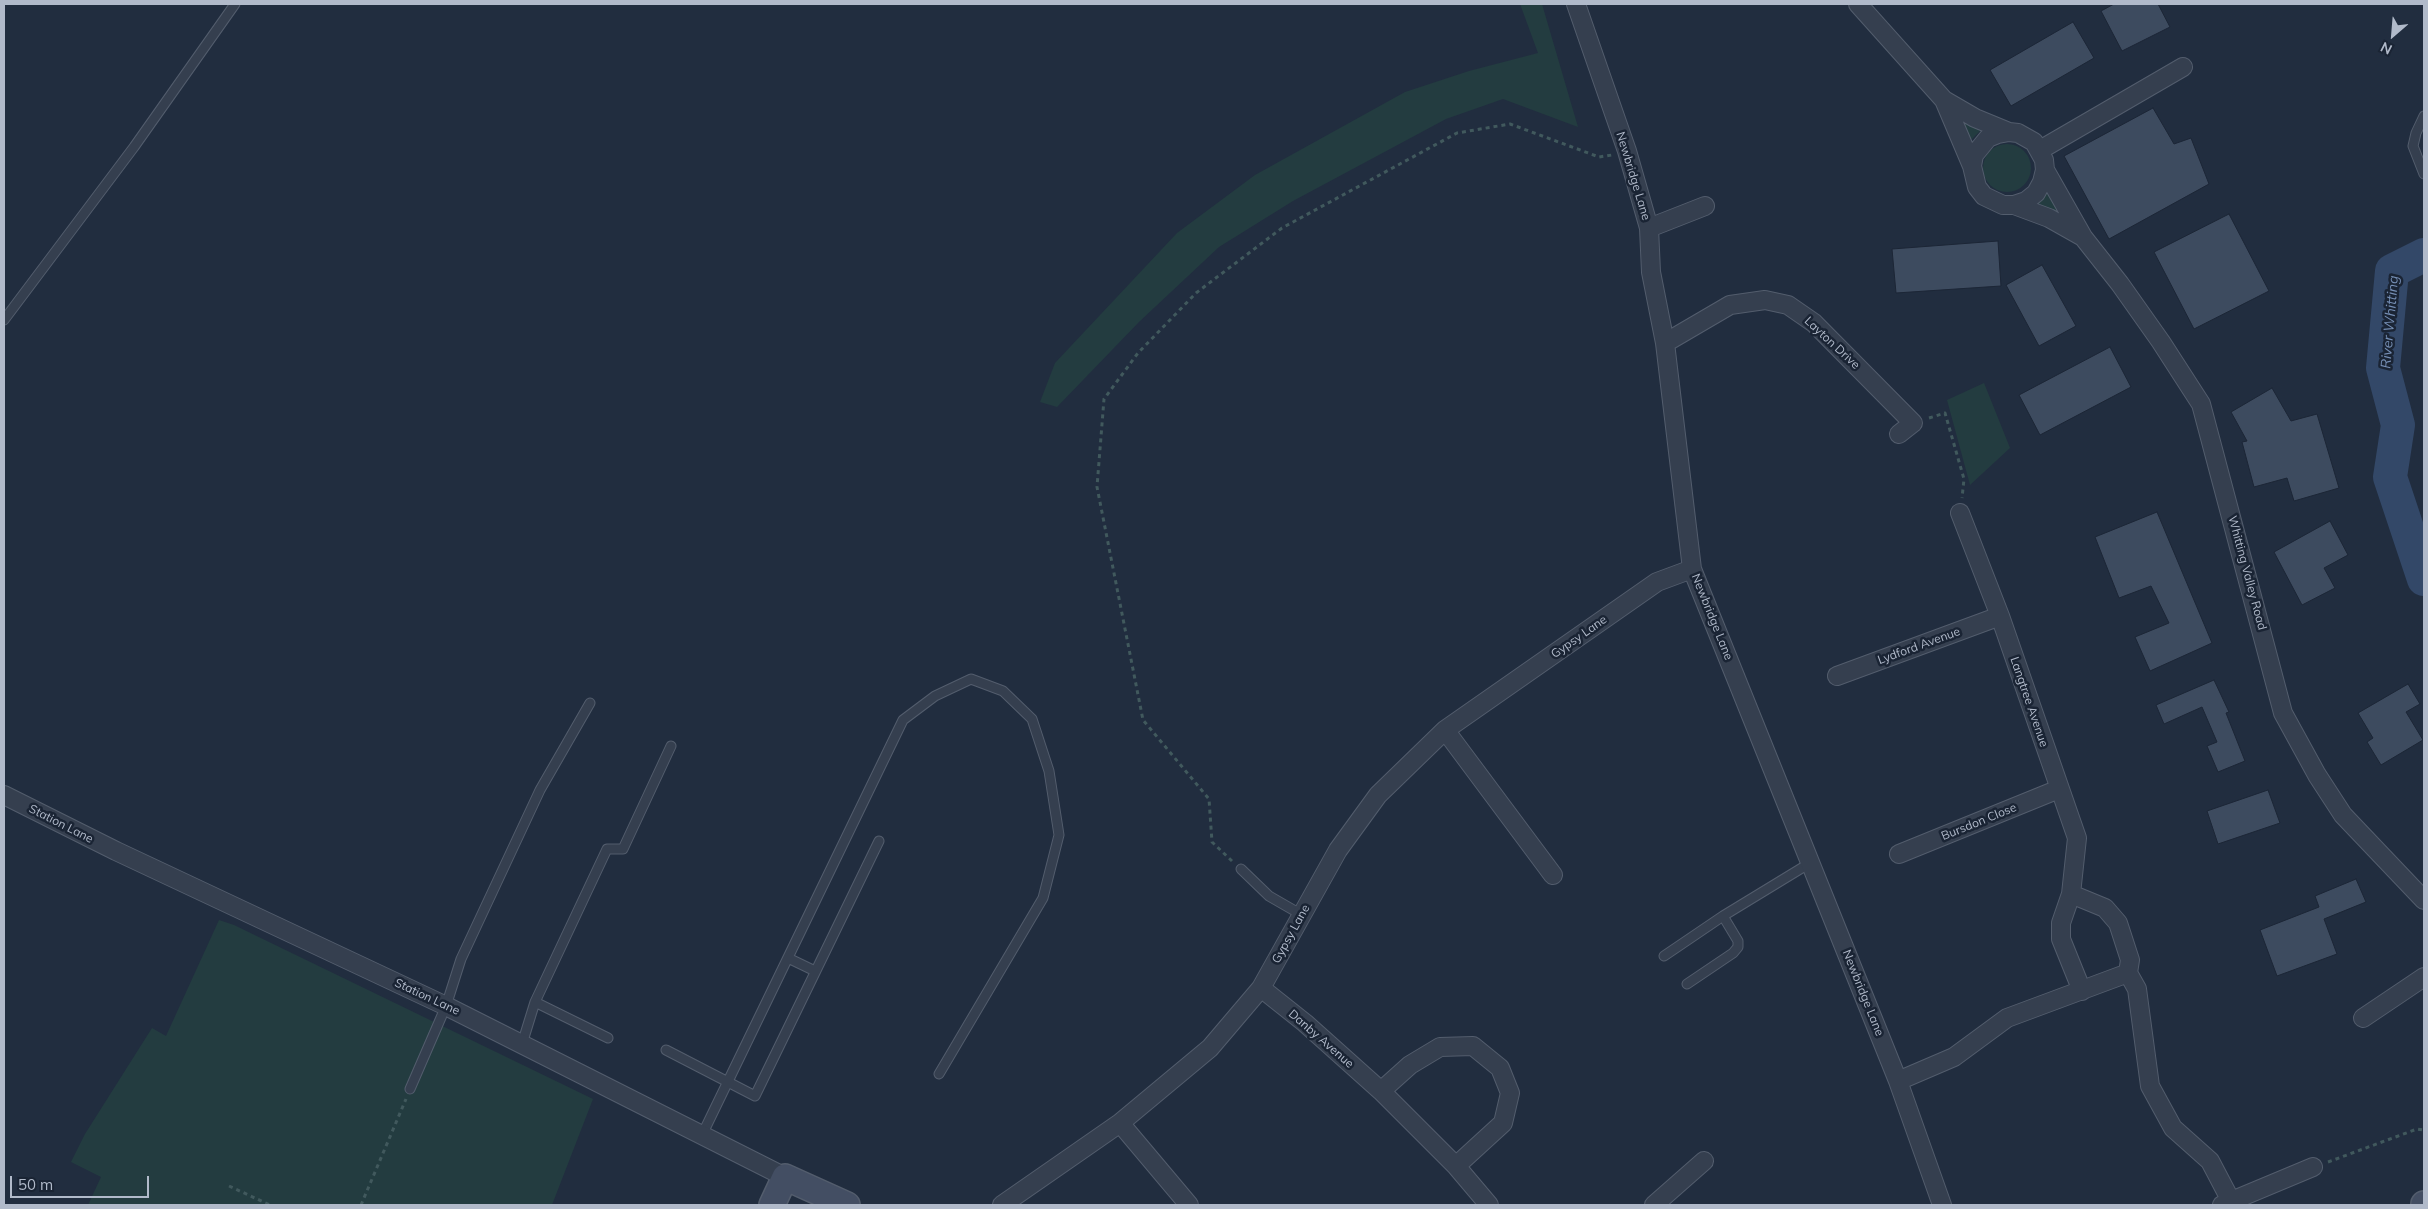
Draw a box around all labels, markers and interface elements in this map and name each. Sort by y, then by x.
north arrow [2368,10,2418,60]
text: N [2377,38,2395,59]
street label: Newbridge Lane [1613,130,1653,222]
water label: River Whitting [2378,275,2402,369]
street label: Layton Drive [1801,314,1863,372]
street label: Whitting Valley Road [2225,514,2269,632]
street label: Newbridge Lane [1688,572,1736,662]
street label: Gypsy Lane [1548,612,1610,662]
street label: Lydford Avenue [1876,624,1962,668]
street label: Langtree Avenue [2007,655,2051,749]
street label: Bursdon Close [1939,800,2019,844]
street label: Station Lane [26,802,96,846]
street label: Gypsy Lane [1269,902,1313,966]
street label: Newbridge Lane [1839,948,1887,1038]
street label: Station Lane [392,976,462,1018]
street label: Danby Avenue [1285,1007,1357,1071]
scale bar [12,1166,151,1198]
text: 50 m [18,1175,53,1194]

